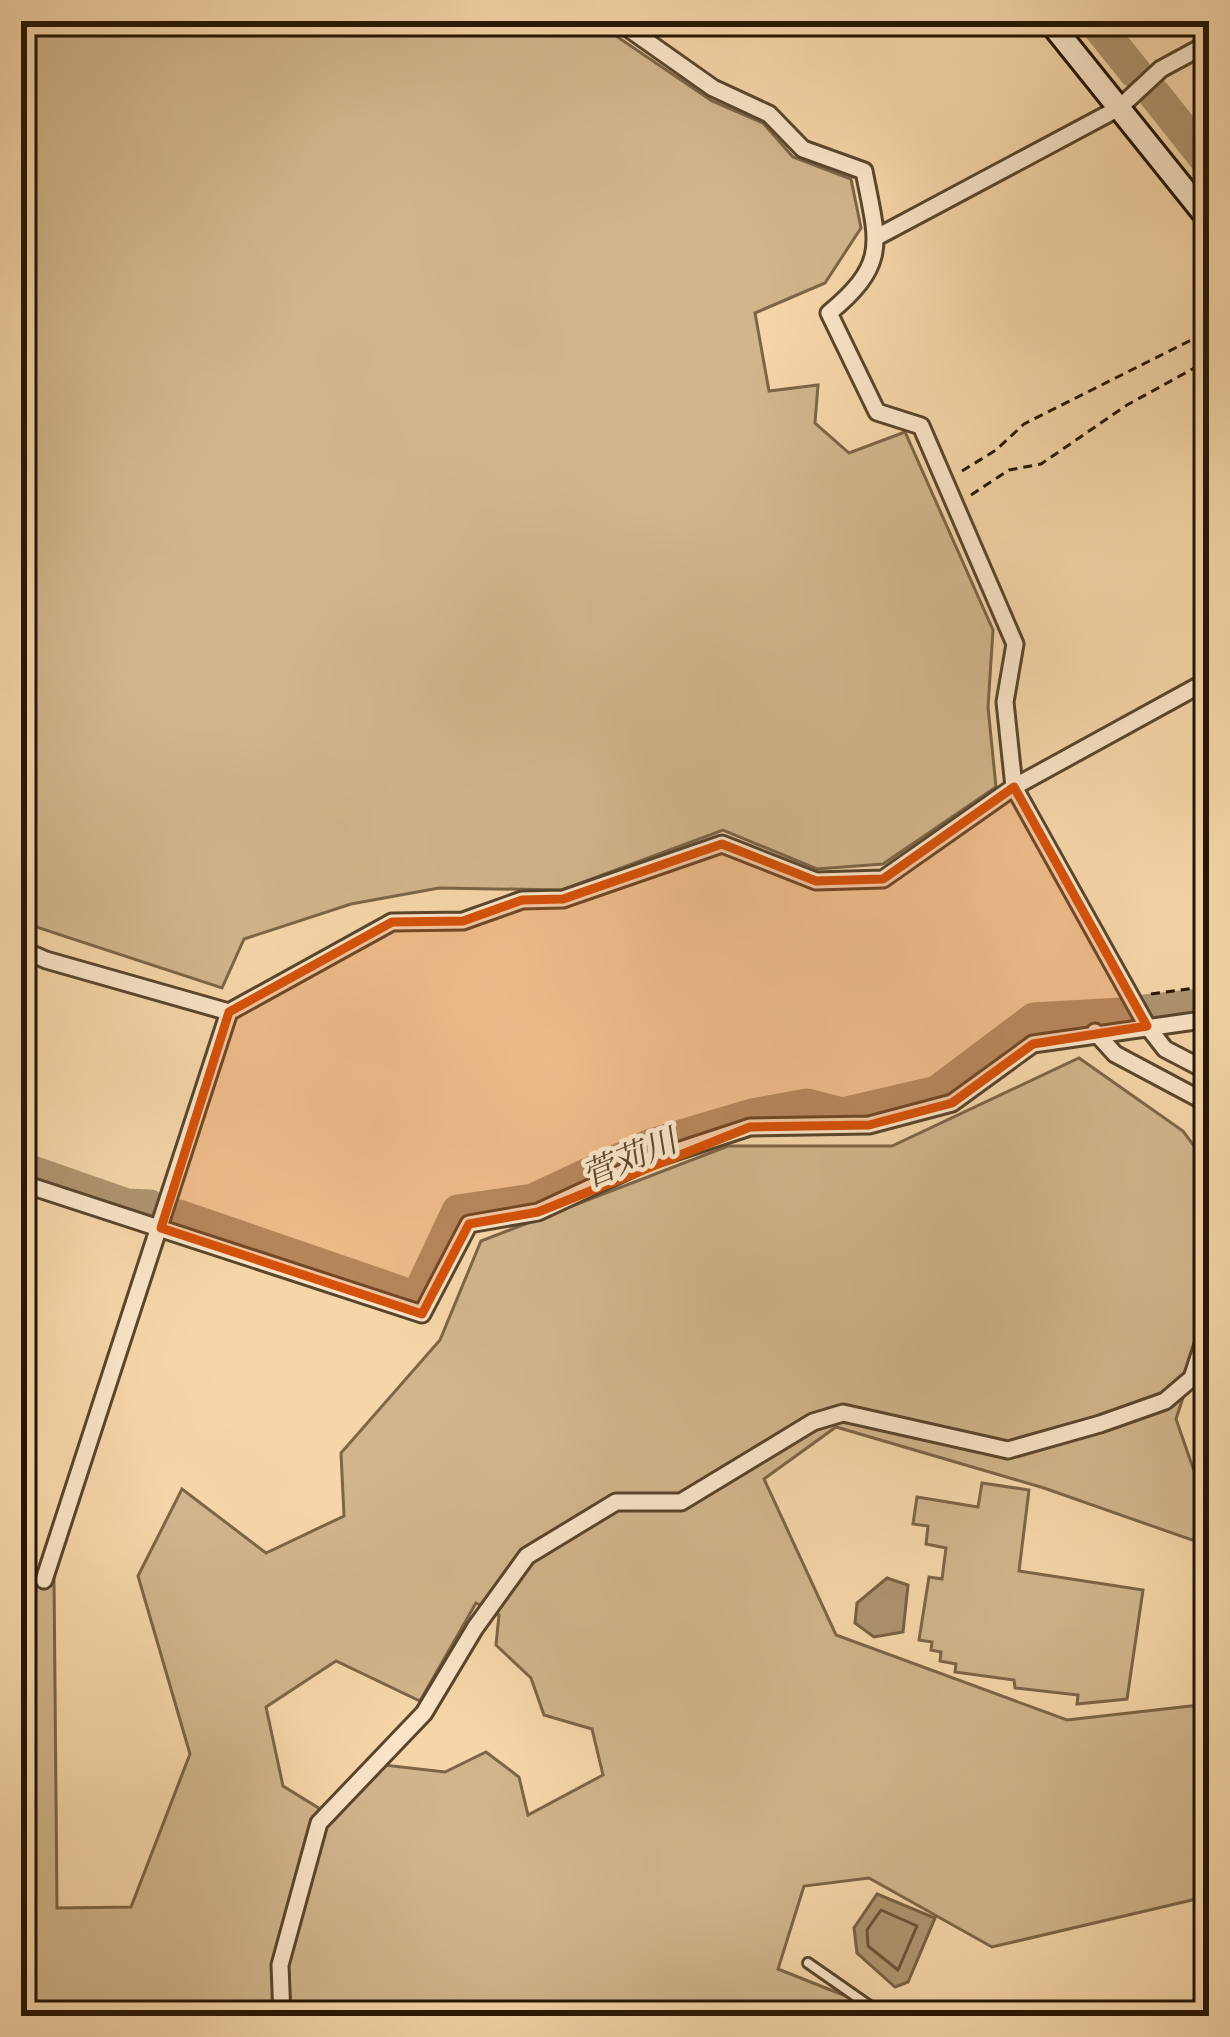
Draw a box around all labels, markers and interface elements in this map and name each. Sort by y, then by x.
water label: 菅苅川 [575,1119,685,1196]

